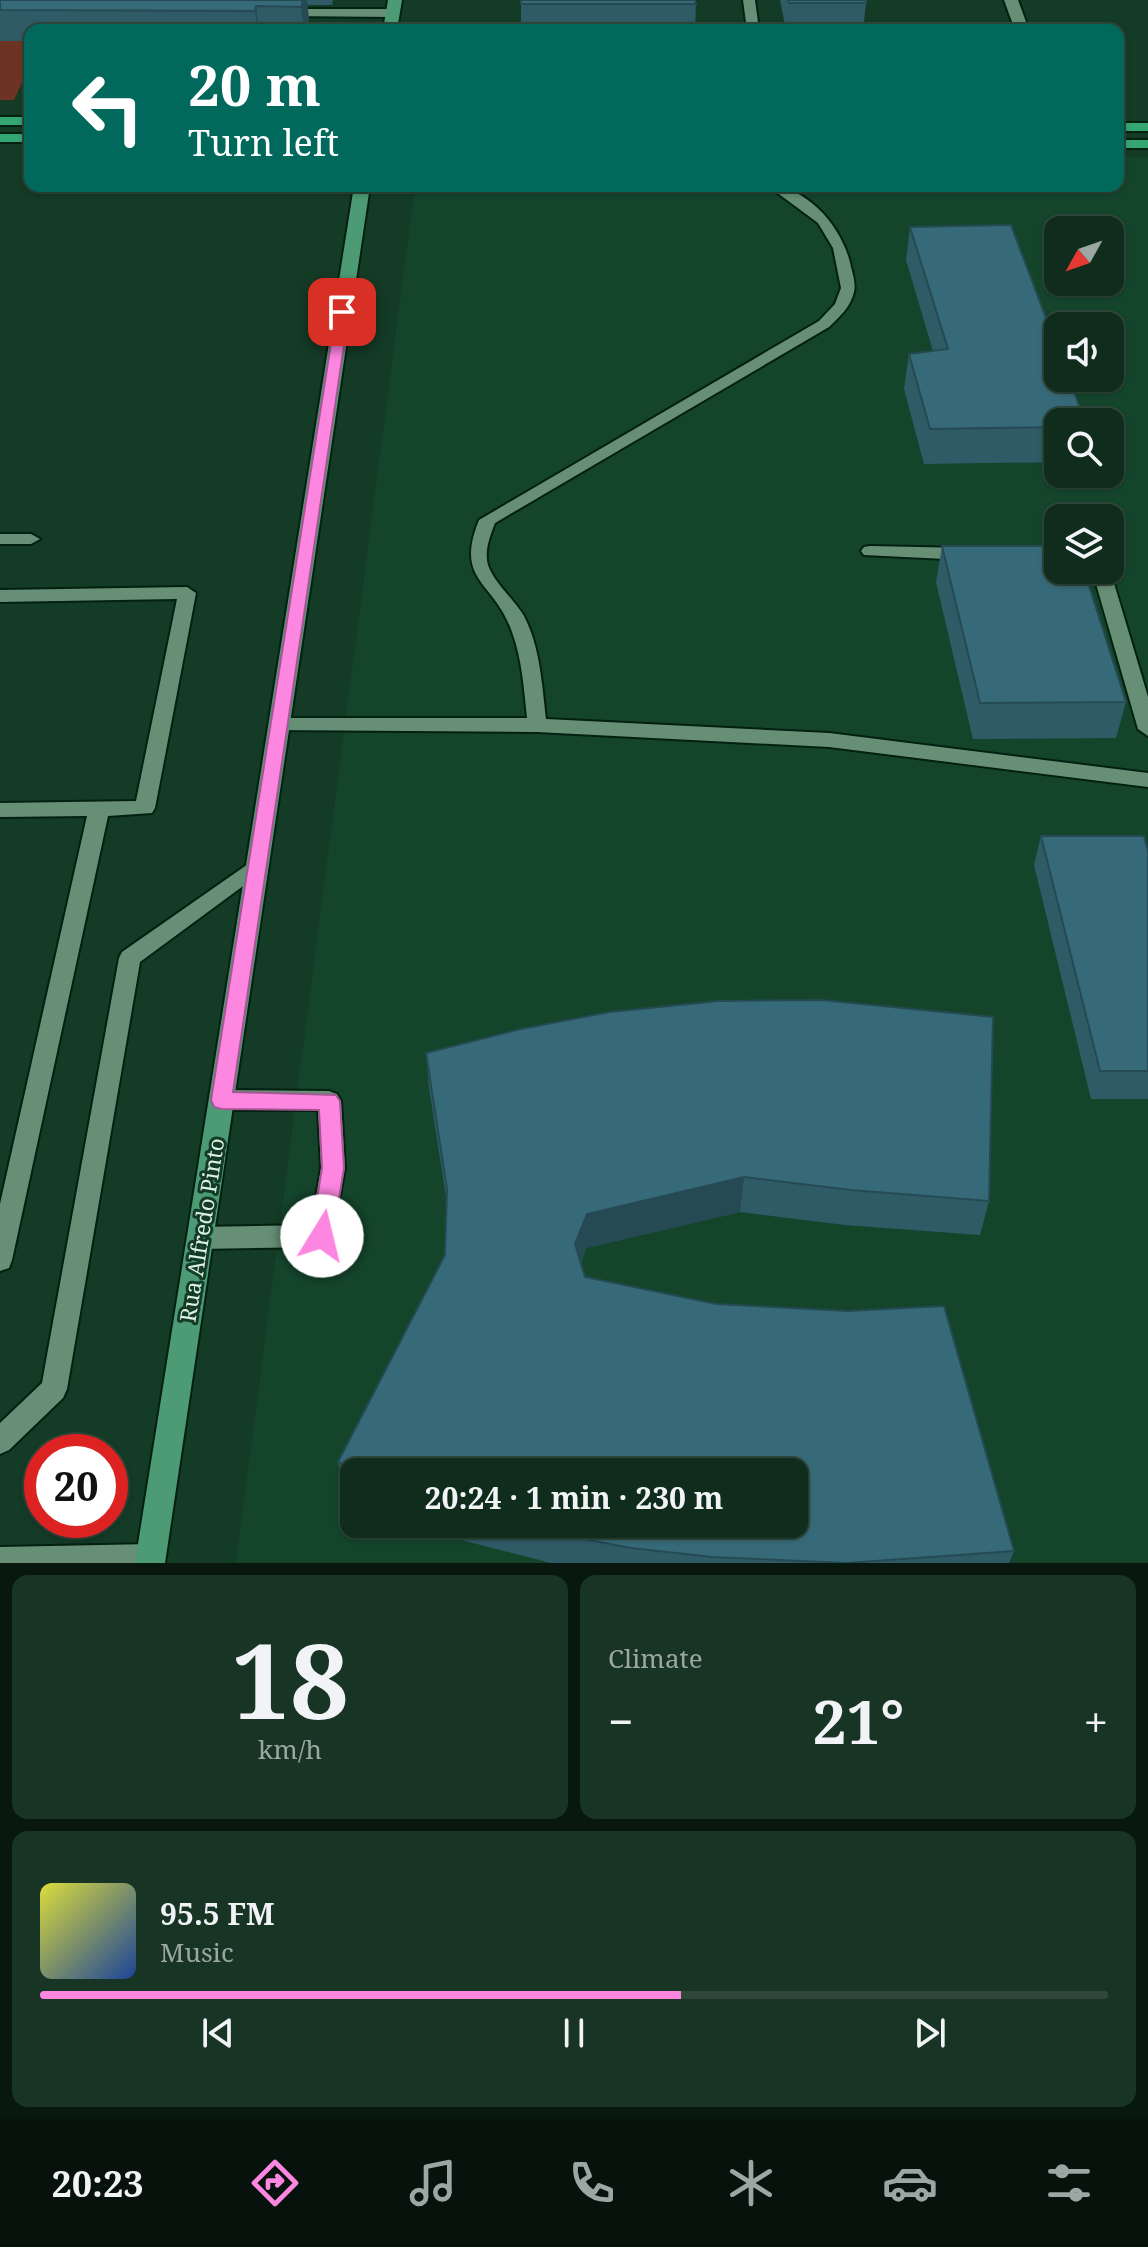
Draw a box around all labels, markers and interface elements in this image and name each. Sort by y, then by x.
text: 20 m [188,46,321,122]
icon: left [56,56,160,160]
text: Turn left [188,118,339,167]
north arrow [1044,216,1124,296]
map controls [1044,216,1124,584]
pin [308,278,376,346]
icon: arrive [320,290,364,334]
button: sound [1044,312,1124,392]
button: search [1044,408,1124,488]
button: layers [1044,504,1124,584]
street label: Rua Alfredo Pinto [172,1136,230,1324]
position arrow [280,1194,364,1278]
speed limit sign: 20 [24,1434,128,1538]
text: 20:24 · 1 min · 230 m [425,1477,723,1518]
text: 18 [231,1608,349,1749]
text: Climate [608,1640,703,1676]
text: 21° [813,1680,904,1762]
text: − [608,1691,633,1751]
text: + [1083,1691,1108,1751]
text: km/h [258,1731,322,1767]
text: 95.5 FM [160,1893,275,1934]
text: Music [160,1934,234,1970]
icon: previous [196,2011,240,2055]
icon: pause [552,2011,596,2055]
icon: next [908,2011,952,2055]
icon: directions [247,2155,303,2211]
icon: music [405,2155,461,2211]
icon: phone [564,2155,620,2211]
icon: climate [723,2155,779,2211]
icon: car [882,2155,938,2211]
icon: filters [1041,2155,1097,2211]
text: 20:23 [51,2159,144,2208]

